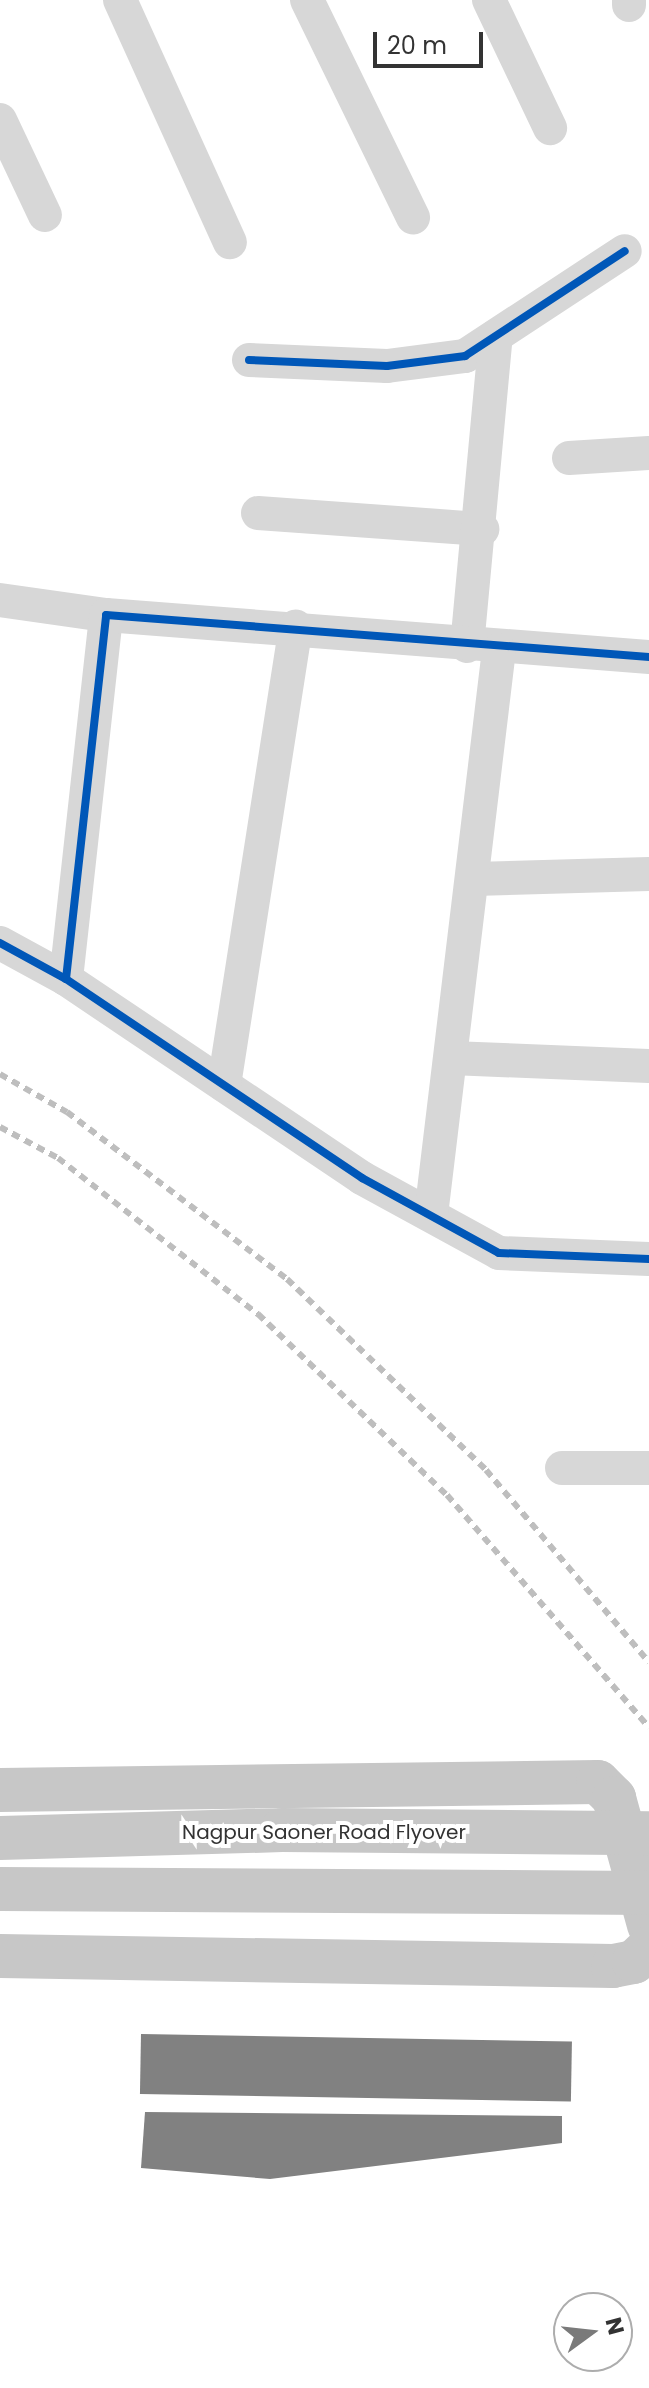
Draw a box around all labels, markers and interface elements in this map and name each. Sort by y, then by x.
scale bar [377,16,487,66]
text: 20 m [387,29,447,62]
street label: Nagpur Saoner Road Flyover [182,1820,466,1844]
north arrow [553,2292,633,2372]
text: N [598,2314,632,2338]

